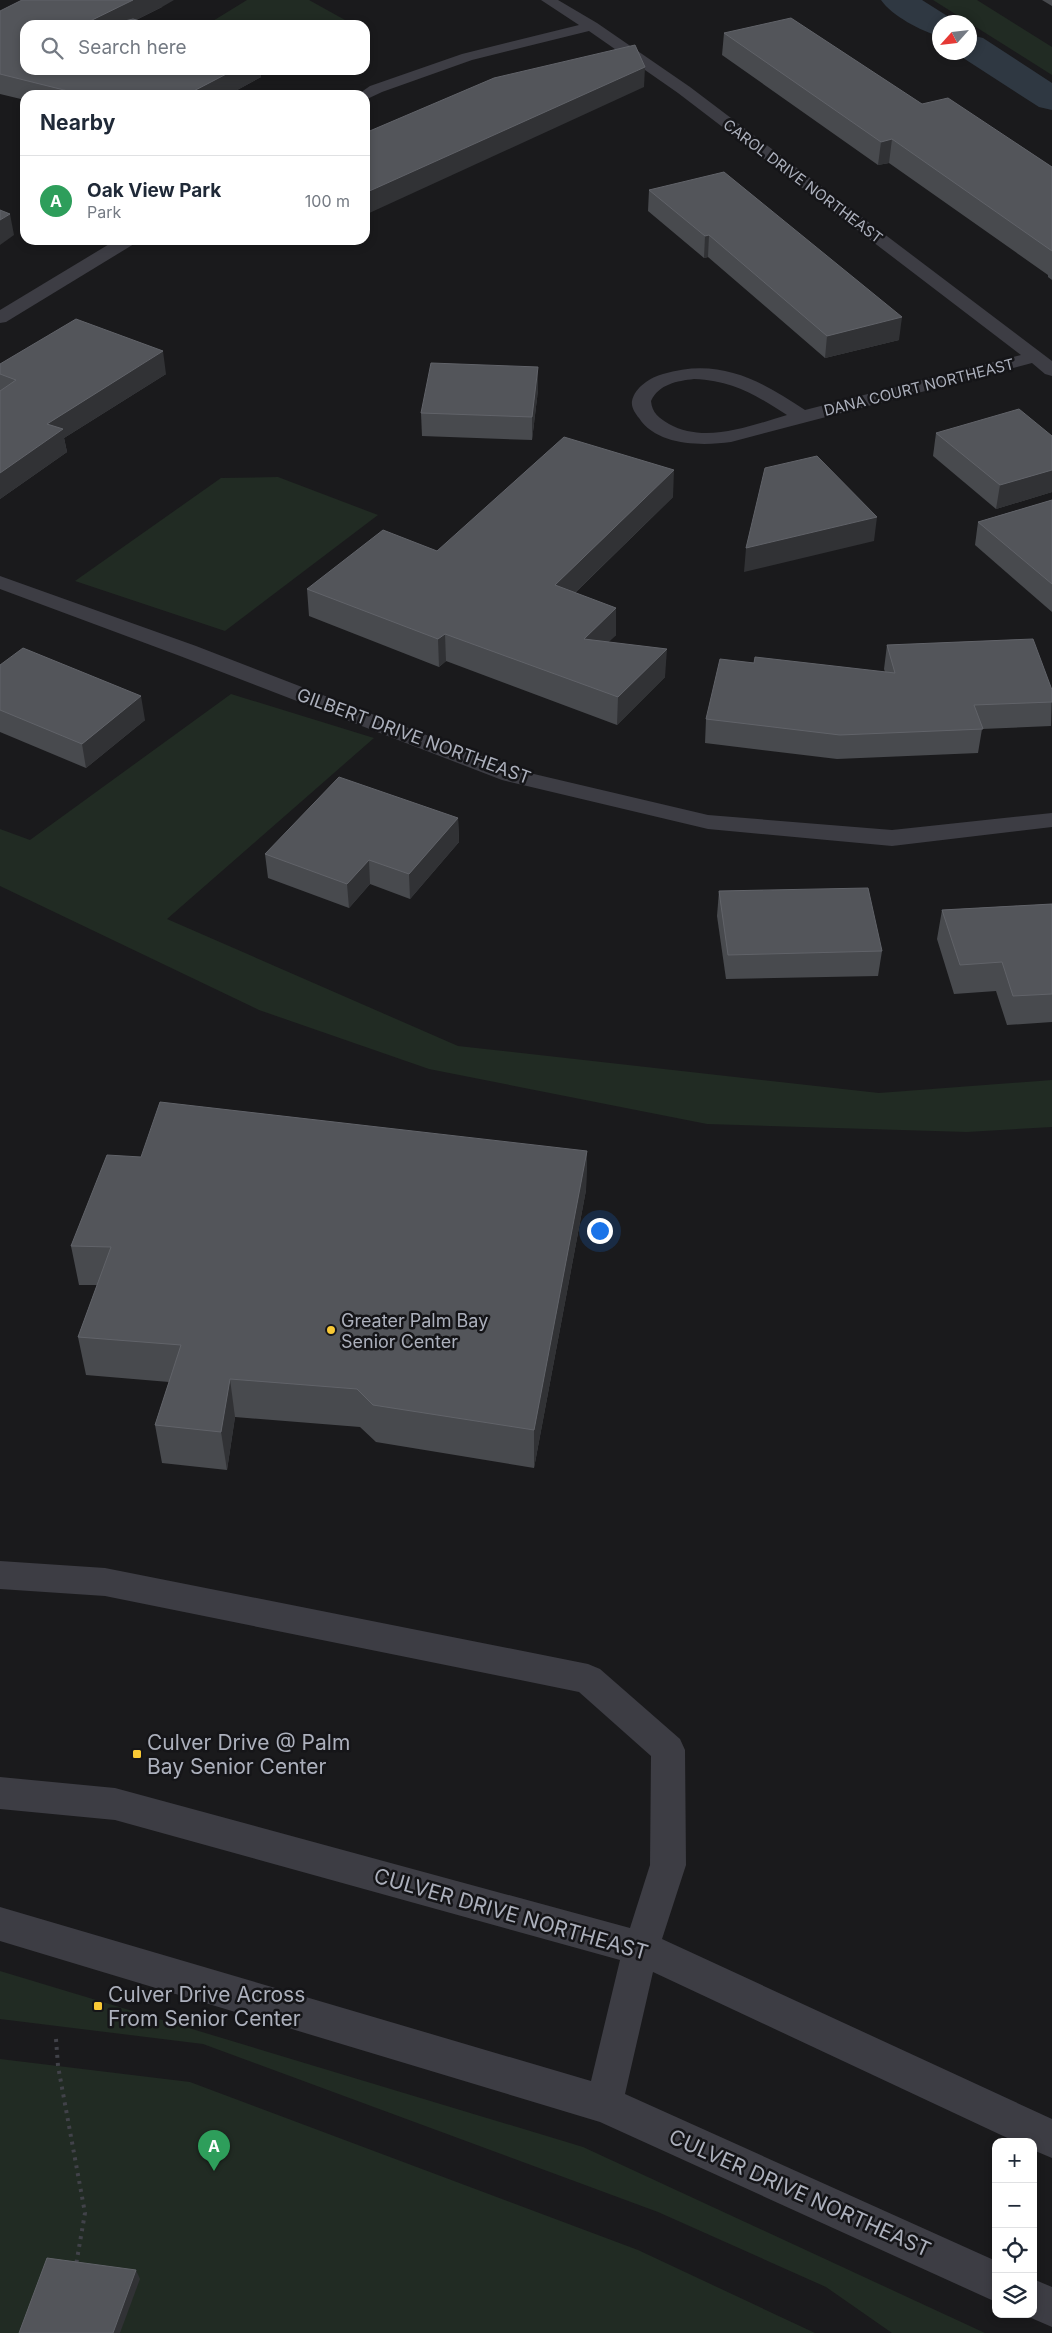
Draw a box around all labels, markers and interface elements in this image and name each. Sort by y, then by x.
north arrow [932,15,977,60]
search box [20,20,370,75]
icon: search [38,34,66,62]
text: Search here [78,36,187,59]
text: Nearby [40,110,115,135]
street label: CAROL DRIVE NORTHEAST [719,115,887,247]
text: Oak View Park [87,179,221,202]
text: A [50,191,62,211]
text: 100 m [305,191,350,211]
text: Park [87,202,121,222]
street label: DANA COURT NORTHEAST [822,354,1016,420]
street label: GILBERT DRIVE NORTHEAST [294,684,534,788]
your location [587,1218,613,1244]
place label: Greater Palm Bay Senior Center [341,1310,488,1352]
marker: Greater Palm Bay Senior Center [325,1324,337,1336]
place label: Culver Drive @ Palm Bay Senior Center [147,1730,350,1779]
marker: Culver Drive @ Palm Bay Senior Center [131,1748,143,1760]
street label: CULVER DRIVE NORTHEAST [371,1863,651,1965]
place label: Culver Drive Across From Senior Center [108,1982,305,2031]
marker: Culver Drive Across From Senior Center [92,2000,104,2012]
street label: CULVER DRIVE NORTHEAST [665,2124,935,2262]
pin: A [198,2130,230,2171]
map controls [992,2138,1037,2318]
button: + [992,2138,1037,2183]
button: − [992,2183,1037,2228]
button: locate [992,2228,1037,2273]
button: layers [992,2273,1037,2318]

